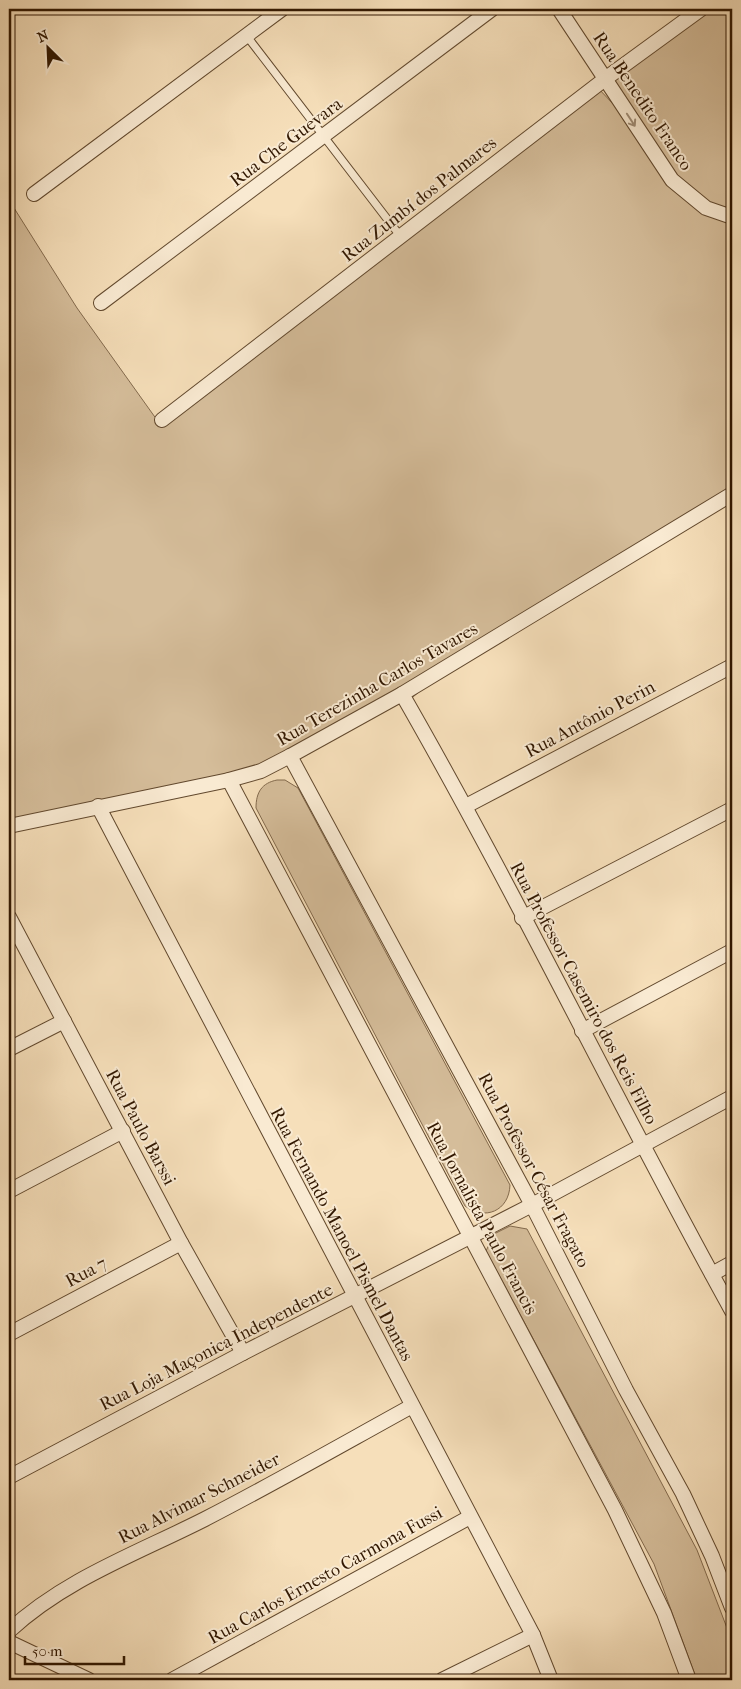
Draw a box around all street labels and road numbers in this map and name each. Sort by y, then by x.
street label: Rua Benedito Franco [588,28,697,175]
street label: Rua Che Guevara [226,93,347,191]
street label: Rua Zumbí dos Palmares [338,132,501,266]
street label: Rua Terezinha Carlos Tavares [273,618,482,751]
street label: Rua Antônio Perin [522,676,659,763]
street label: Rua Professor Casemiro dos Reis Filho [505,859,662,1128]
street label: Rua Paulo Barssi [101,1066,180,1189]
street label: Rua Professor César Fragato [473,1069,594,1271]
street label: Rua Fernando Manoel Pismel Dantas [266,1104,418,1365]
street label: Rua Jornalista Paulo Francis [422,1118,542,1319]
street label: Rua 7 [62,1253,111,1292]
street label: Rua Loja Maçonica Independente [96,1279,336,1416]
street label: Rua Alvimar Schneider [115,1448,284,1548]
street label: Rua Carlos Ernesto Carmona Fussi [204,1502,447,1649]

